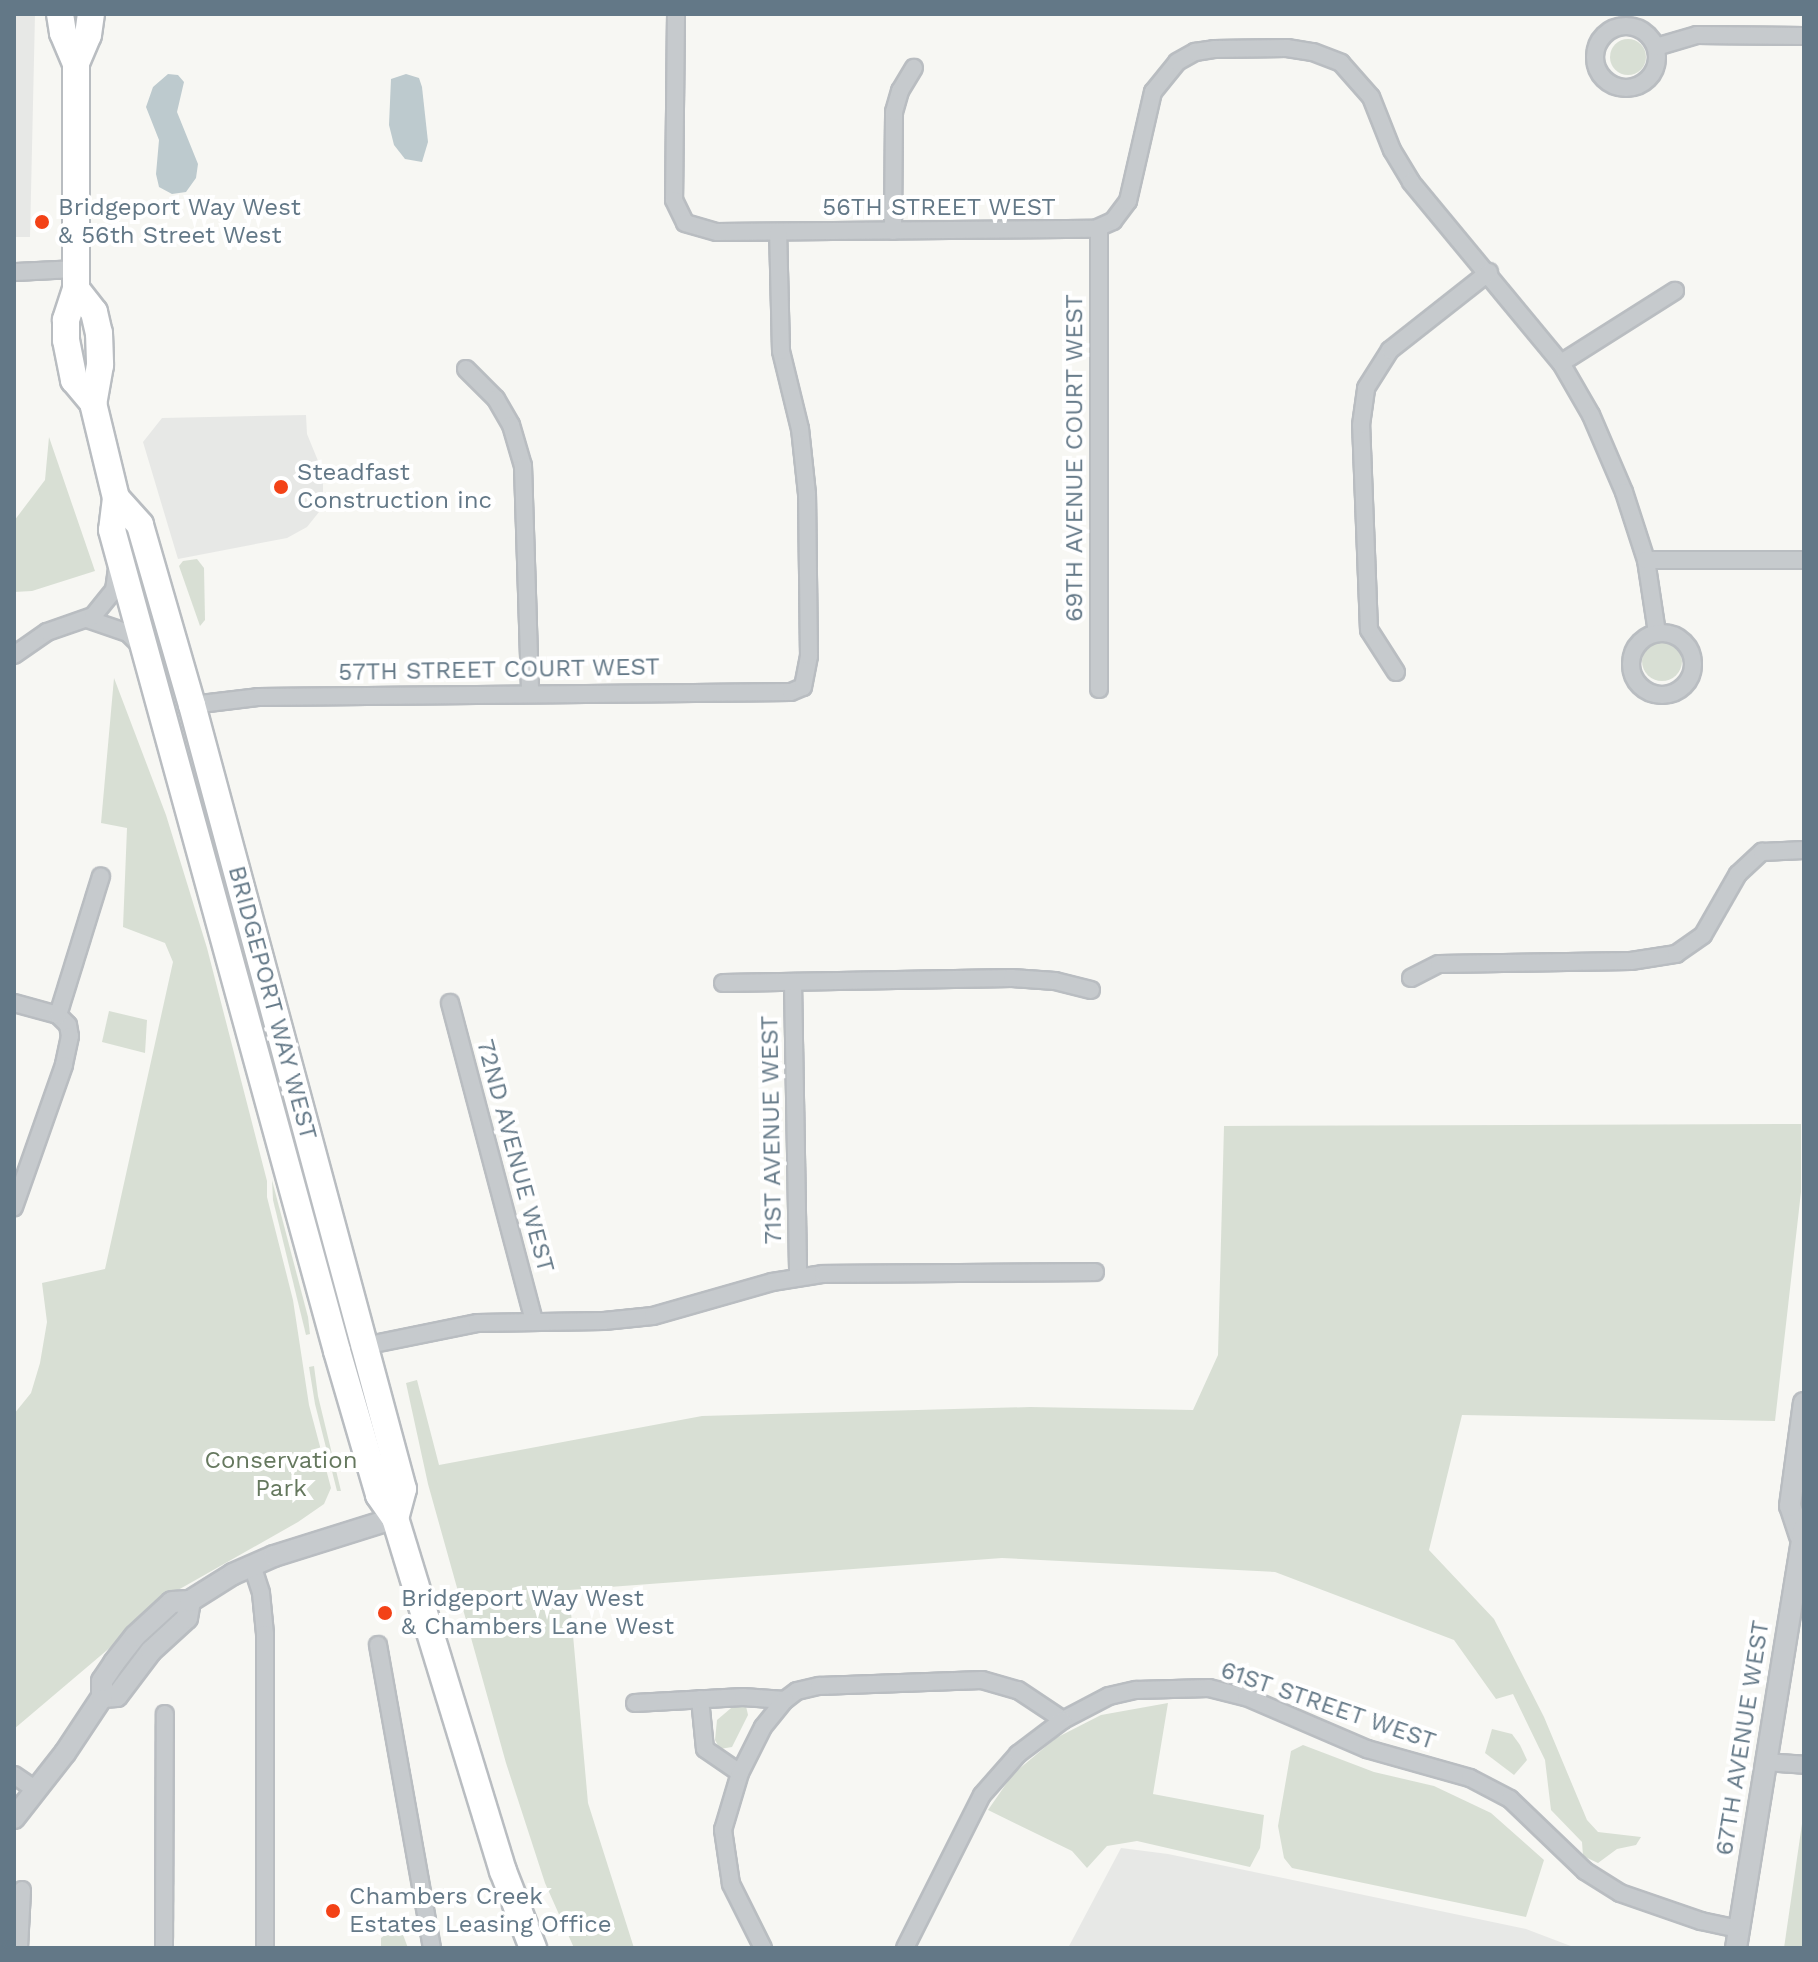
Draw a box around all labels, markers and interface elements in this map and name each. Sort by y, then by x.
place label: Bridgeport Way West & 56th Street West [58,194,303,250]
street label: 56TH STREET WEST [822,194,1056,222]
marker: Bridgeport Way West & 56th Street West [33,213,51,231]
street label: 69TH AVENUE COURT WEST [1061,293,1089,623]
place label: Steadfast Construction inc [297,459,492,515]
marker: Steadfast Construction inc [272,478,290,496]
street label: 57TH STREET COURT WEST [337,653,661,687]
street label: BRIDGEPORT WAY WEST [221,861,323,1145]
street label: 71ST AVENUE WEST [756,1014,788,1246]
street label: 72ND AVENUE WEST [470,1036,560,1276]
park label: Conservation Park [205,1447,357,1503]
place label: Bridgeport Way West & Chambers Lane West [401,1585,675,1641]
marker: Bridgeport Way West & Chambers Lane West [376,1604,394,1622]
street label: 67TH AVENUE WEST [1710,1618,1776,1858]
street label: 61ST STREET WEST [1216,1655,1440,1757]
place label: Chambers Creek Estates Leasing Office [349,1883,612,1939]
marker: Chambers Creek Estates Leasing Office [324,1902,342,1920]

